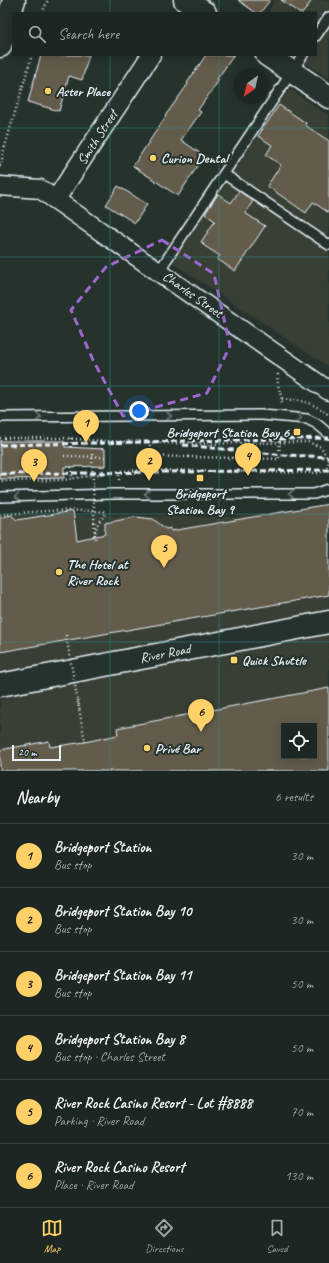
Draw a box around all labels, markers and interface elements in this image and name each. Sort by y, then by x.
search box [12,12,317,56]
icon: search [26,23,48,45]
text: Search here [58,25,119,44]
north arrow [233,68,269,104]
place label: Aster Place [56,83,112,100]
marker: Aster Place [43,86,53,96]
street label: Smith Street [73,105,123,168]
place label: Curion Dental [161,150,230,167]
marker: Curion Dental [148,153,158,163]
street label: Charles Street [159,267,227,322]
your location [129,401,149,421]
pin: 1 [73,410,99,443]
one-way arrow [166,412,172,420]
one-way arrow [36,413,42,421]
one-way arrow [296,414,302,423]
place label: Bridgeport Station Bay 6 [167,424,290,441]
marker: Bridgeport Station Bay 6 [292,427,302,437]
pin: 4 [235,443,261,476]
pin: 2 [136,448,162,481]
pin: 3 [21,449,47,482]
marker: Bridgeport Station Bay 9 [195,473,205,483]
place label: Bridgeport Station Bay 9 [166,485,236,518]
one-way arrow [144,490,150,498]
one-way arrow [288,490,294,498]
one-way arrow [14,493,20,501]
pin: 5 [151,535,177,568]
place label: The Hotel at River Rock [67,556,129,589]
marker: The Hotel at River Rock [54,567,64,577]
street label: River Road [138,640,194,667]
place label: Quick Shuttle [242,652,307,669]
marker: Quick Shuttle [229,655,239,665]
pin: 6 [188,699,214,732]
map controls [281,723,317,759]
button: locate [281,723,317,759]
place label: Privé Bar [155,740,203,757]
scale bar [12,743,61,762]
marker: Privé Bar [142,743,152,753]
text: 20 m [18,745,37,759]
text: Nearby [16,787,59,808]
text: 6 results [275,789,313,805]
text: Bridgeport Station [54,838,151,857]
text: 1 [26,848,32,864]
text: 30 m [291,848,313,864]
text: Bus stop [54,857,91,873]
text: Bridgeport Station Bay 10 [54,902,192,921]
text: 2 [26,912,32,928]
text: 30 m [291,912,313,928]
text: Bus stop [54,921,91,937]
text: Bridgeport Station Bay 11 [54,966,192,985]
text: 3 [26,976,32,992]
text: 50 m [291,976,313,992]
text: Bus stop [54,985,91,1001]
text: Bridgeport Station Bay 8 [54,1030,185,1049]
text: 4 [26,1040,32,1056]
text: 50 m [291,1040,313,1056]
text: Bus stop · Charles Street [54,1049,165,1065]
text: River Rock Casino Resort - Lot #8888 [54,1094,252,1113]
text: 5 [26,1104,32,1120]
text: 70 m [291,1104,313,1120]
text: Parking · River Road [54,1113,144,1129]
text: River Rock Casino Resort [54,1158,184,1177]
text: 6 [26,1168,32,1184]
text: 130 m [285,1168,313,1184]
text: Place · River Road [54,1177,133,1193]
tab: Map [41,1217,63,1255]
tab: Directions [145,1217,184,1255]
tab: Saved [266,1217,288,1255]

